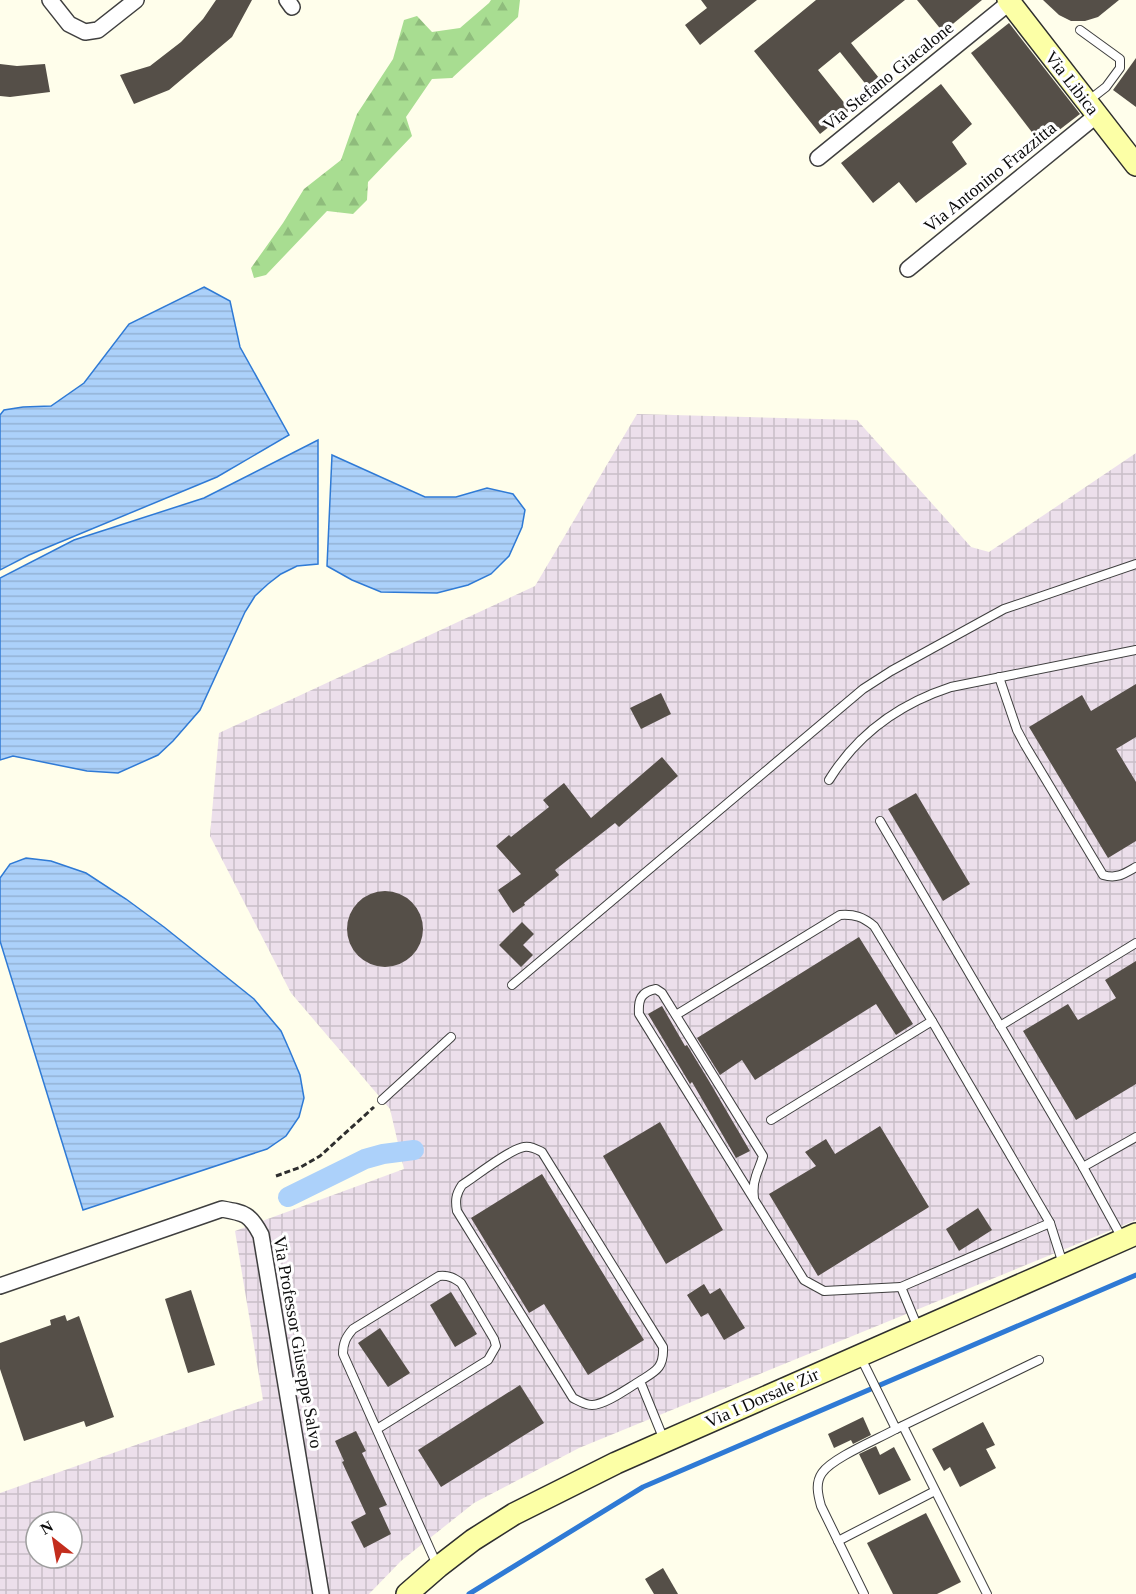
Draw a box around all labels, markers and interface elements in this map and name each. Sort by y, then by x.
street label: Via Stefano Giacalone [819,17,957,135]
street label: Via Libica [1041,47,1103,119]
street label: Via Antonino Frazzitta [920,118,1060,236]
street label: Via Professor Giuseppe Salvo [269,1234,327,1450]
street label: Via I Dorsale Zir [702,1364,822,1432]
north arrow [24,1510,84,1570]
text: N [37,1517,56,1538]

